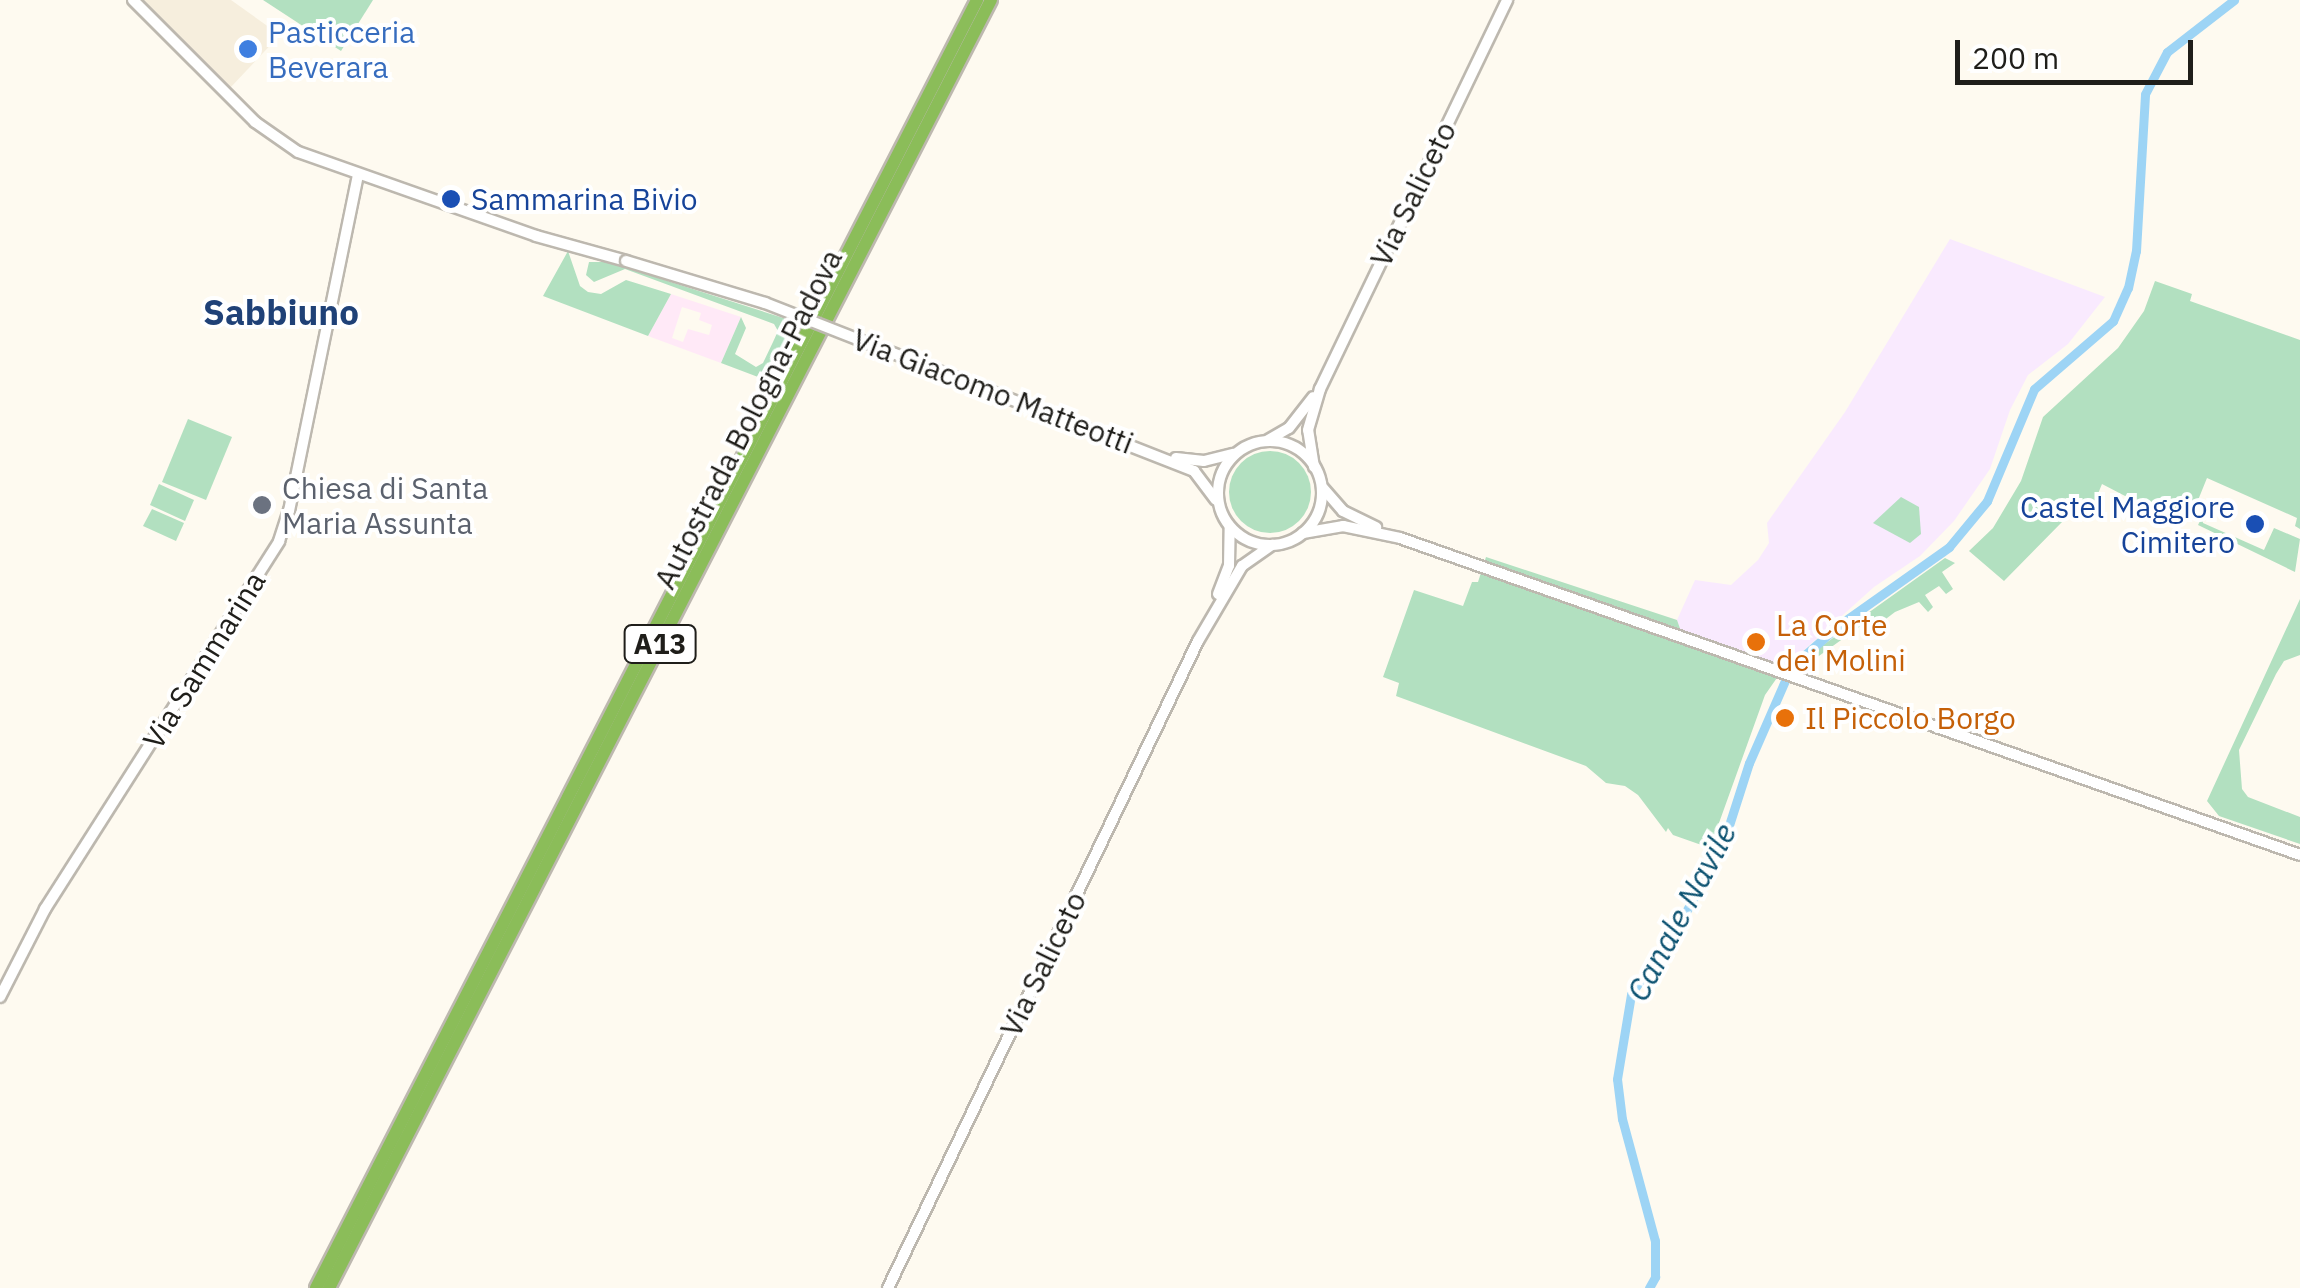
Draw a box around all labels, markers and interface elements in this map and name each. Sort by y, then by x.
place label: Pasticceria Beverara [268,14,415,84]
scale bar [1960,20,2198,82]
marker: Pasticceria Beverara [237,38,259,60]
text: 200 m [1972,38,2059,77]
street label: Via Saliceto [1363,116,1463,272]
place label: Sammarina Bivio [471,181,698,217]
marker: Sammarina Bivio [440,188,462,210]
street label: Autostrada Bologna-Padova [647,243,849,595]
district label: Sabbiuno [203,291,359,333]
street label: Via Giacomo Matteotti [848,321,1138,461]
place label: Chiesa di Santa Maria Assunta [282,470,488,540]
place label: Castel Maggiore Cimitero [2020,489,2235,560]
marker: Chiesa di Santa Maria Assunta [251,494,273,516]
marker: Castel Maggiore Cimitero [2244,513,2266,535]
street label: Via Sammarina [135,565,273,755]
place label: La Corte dei Molini [1776,607,1906,678]
road number: A13 [622,621,698,667]
marker: La Corte dei Molini [1745,631,1767,653]
place label: Il Piccolo Borgo [1805,700,2016,736]
marker: Il Piccolo Borgo [1774,707,1796,729]
water label: Canale Navile [1618,817,1744,1007]
street label: Via Saliceto [993,886,1093,1042]

